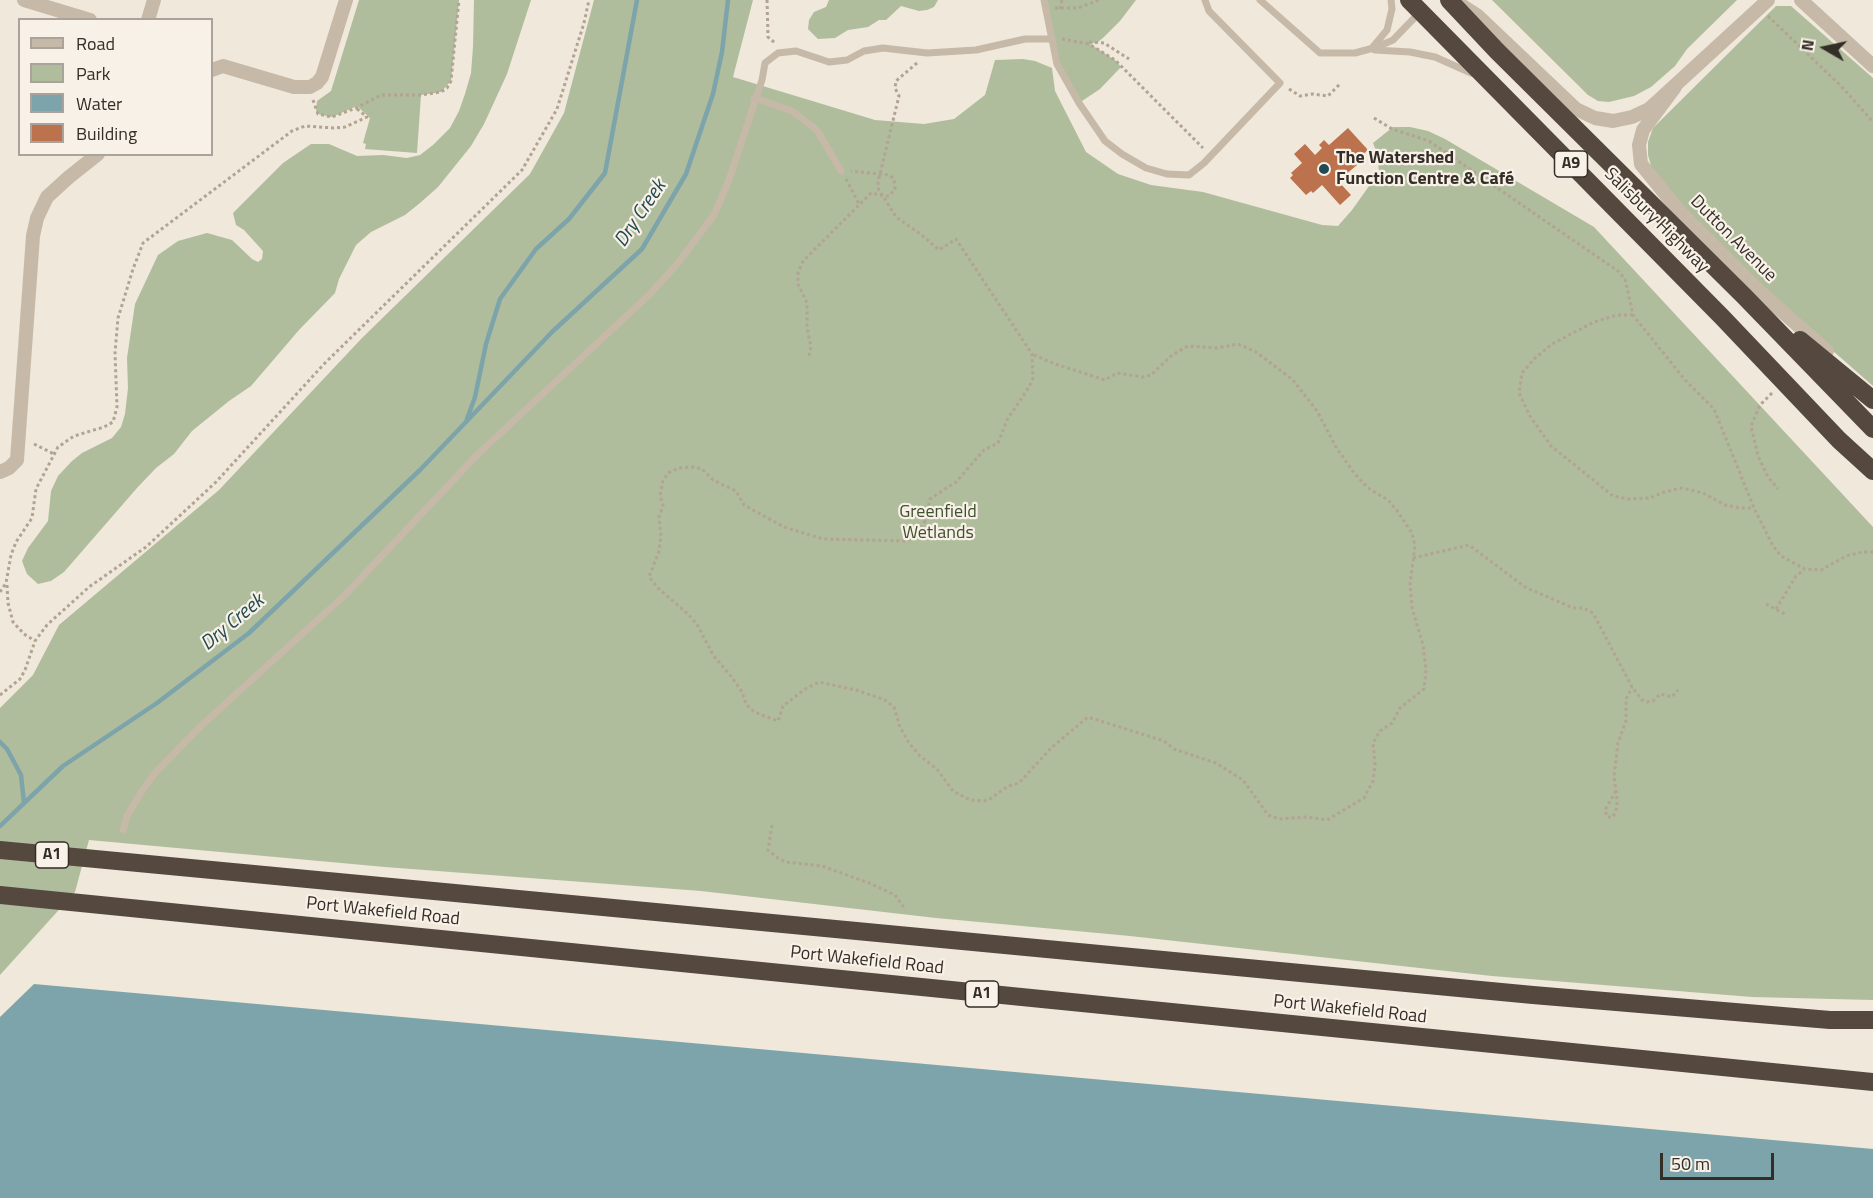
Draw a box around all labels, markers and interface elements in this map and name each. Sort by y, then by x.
legend [18,18,213,156]
north arrow [1795,18,1855,78]
text: Road [76,30,115,57]
text: N [1795,38,1820,53]
text: Park [76,60,110,87]
text: Water [76,90,122,117]
text: Building [76,120,137,147]
place label: The Watershed Function Centre & Café [1336,148,1514,190]
road number: A9 [1554,151,1588,177]
marker: The Watershed Function Centre & Café [1317,162,1331,176]
street label: Salisbury Highway [1599,164,1713,278]
water label: Dry Creek [610,176,672,252]
street label: Dutton Avenue [1685,191,1781,287]
park label: Greenfield Wetlands [899,502,977,544]
water label: Dry Creek [196,590,270,656]
road number: A1 [36,842,68,868]
street label: Port Wakefield Road [305,893,461,931]
street label: Port Wakefield Road [789,942,945,980]
road number: A1 [966,981,998,1007]
street label: Port Wakefield Road [1272,991,1428,1029]
scale bar [1663,1141,1777,1179]
text: 50 m [1671,1150,1710,1177]

